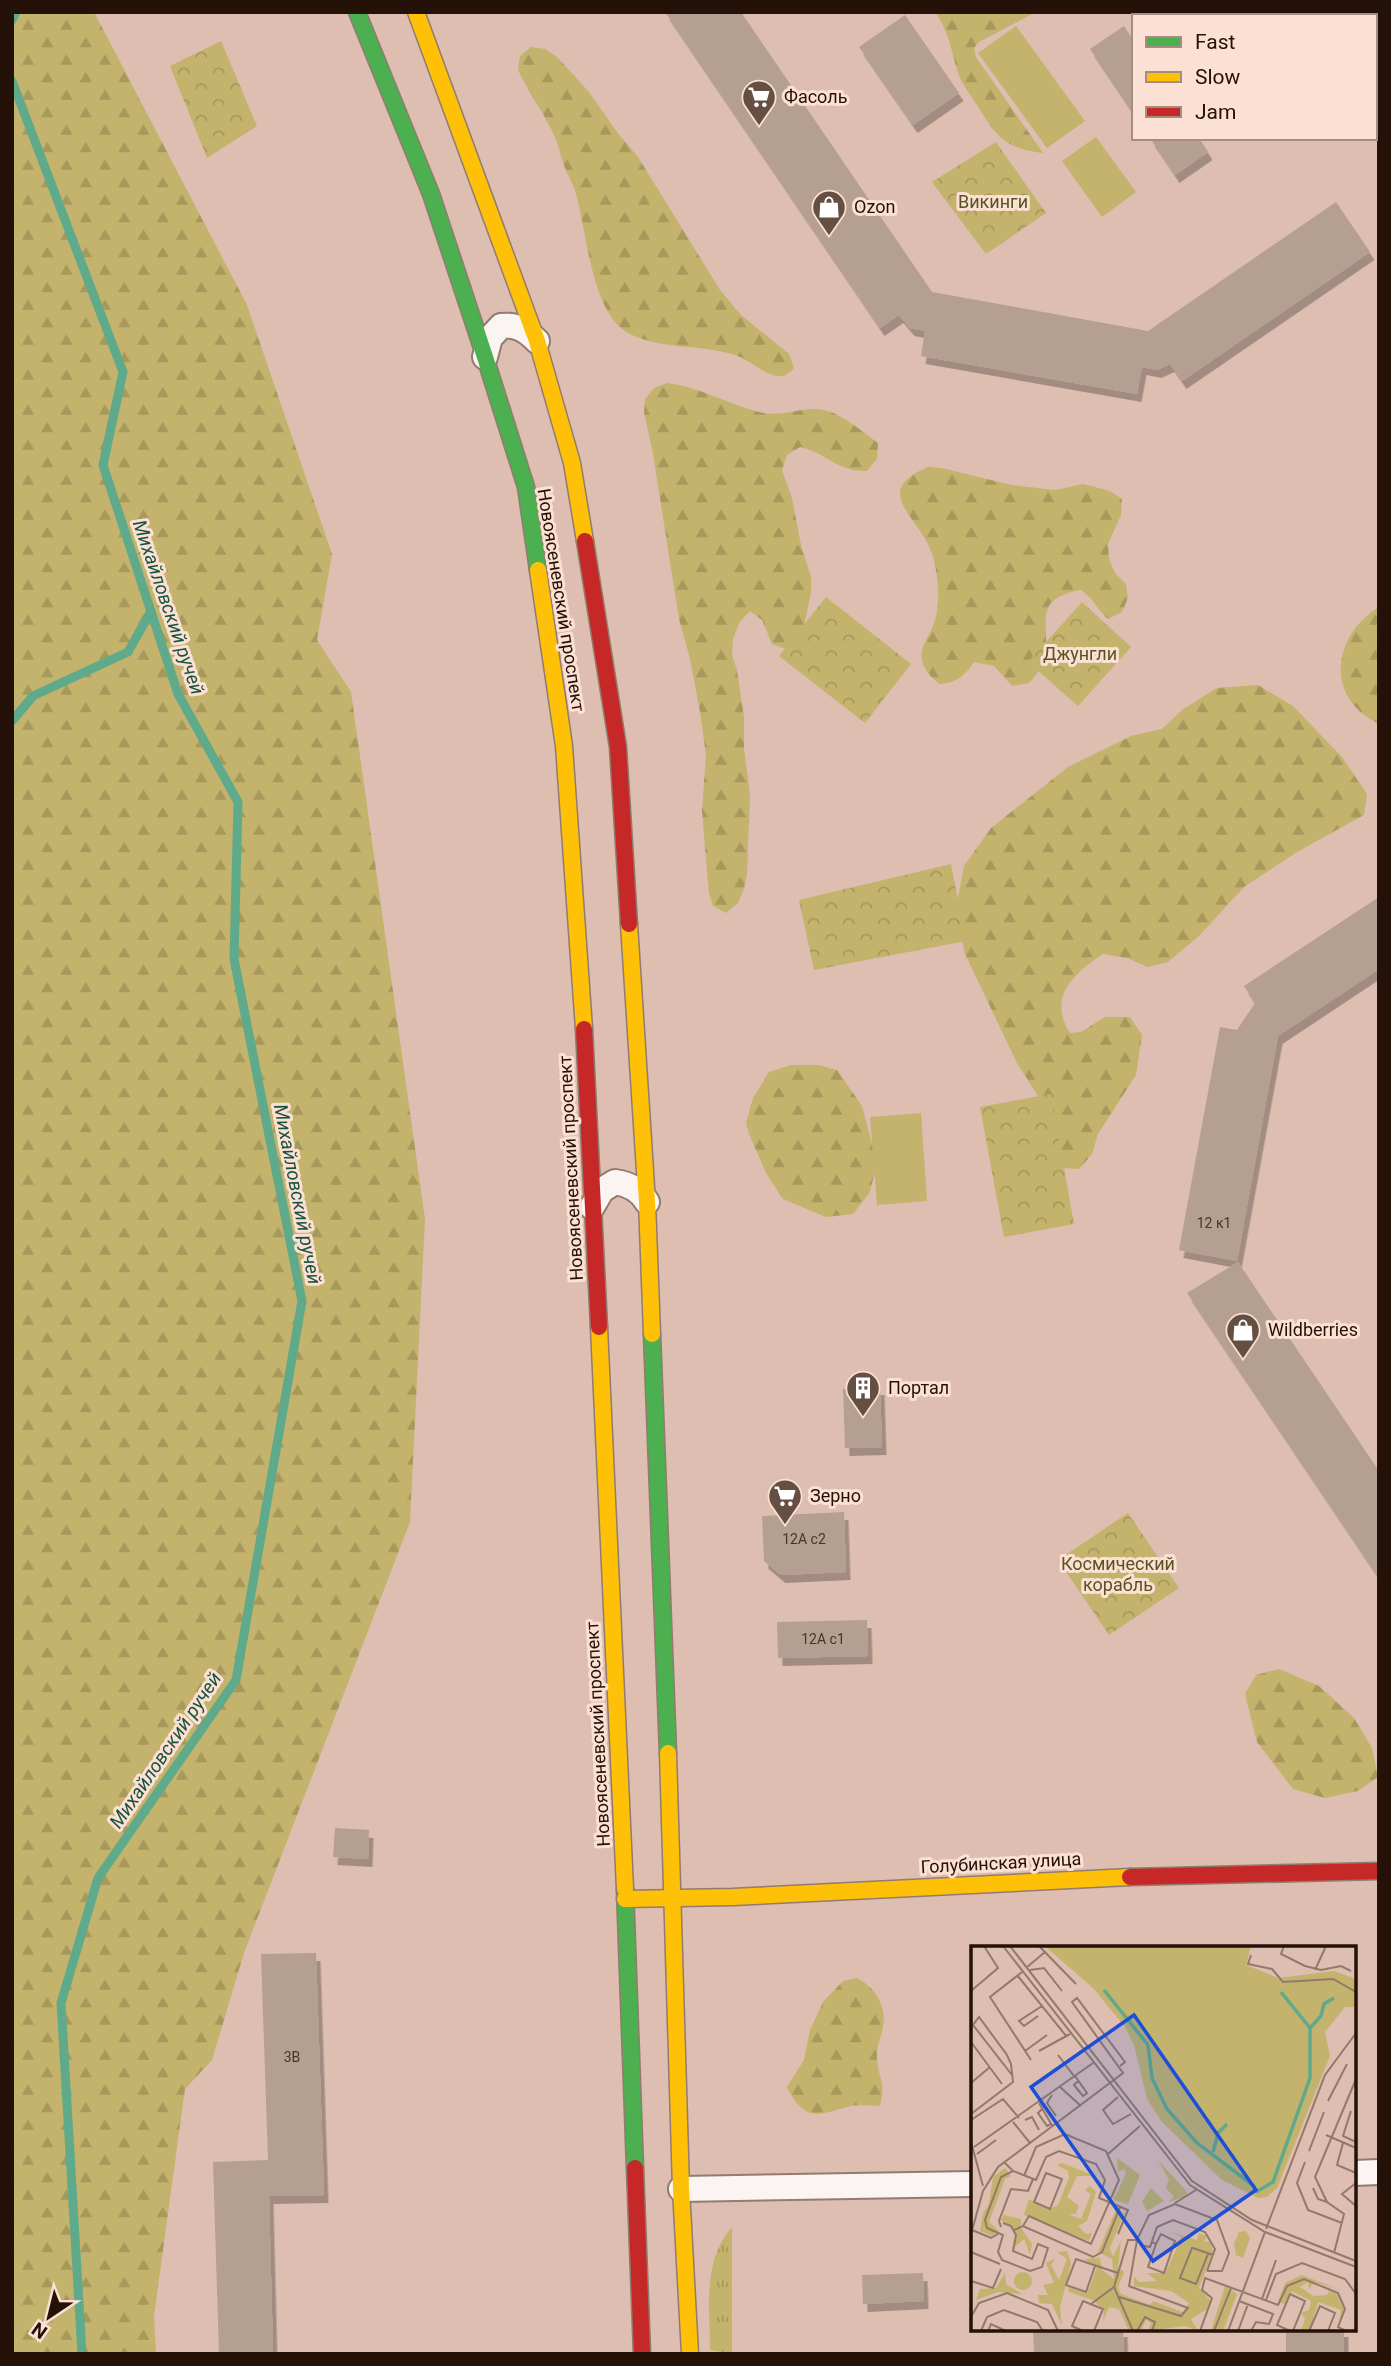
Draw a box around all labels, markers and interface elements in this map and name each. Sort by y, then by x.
legend [1132,14,1377,140]
text: Fast [1195,30,1236,54]
text: Slow [1195,65,1241,89]
supermarket icon: Фасоль [740,78,778,127]
place label: Фасоль [784,86,847,107]
text: Jam [1195,100,1236,124]
shop icon: Ozon [810,188,848,237]
park label: Викинги [958,191,1028,212]
place label: Ozon [854,196,895,217]
street label: Новоясеневский проспект [533,487,590,713]
water label: Михайловский ручей [128,517,209,698]
park label: Джунгли [1043,643,1117,664]
street label: Новоясеневский проспект [554,1054,587,1281]
water label: Михайловский ручей [269,1102,326,1287]
house number: 12 к1 [1197,1215,1231,1231]
shop icon: Wildberries [1224,1311,1262,1360]
place label: Wildberries [1268,1319,1358,1340]
building icon: Портал [844,1369,882,1418]
place label: Портал [888,1377,949,1398]
supermarket icon: Зерно [766,1477,804,1526]
place label: Зерно [810,1485,861,1506]
house number: 12А с2 [782,1531,826,1547]
park label: Космический корабль [1061,1553,1175,1595]
street label: Новоясеневский проспект [581,1620,614,1847]
house number: 12А с1 [801,1631,845,1647]
water label: Михайловский ручей [105,1668,226,1833]
street label: Голубинская улица [920,1848,1082,1877]
inset map [971,1946,1356,2331]
house number: 3В [284,2049,300,2065]
north arrow [14,2282,84,2352]
text: N [27,2317,52,2344]

